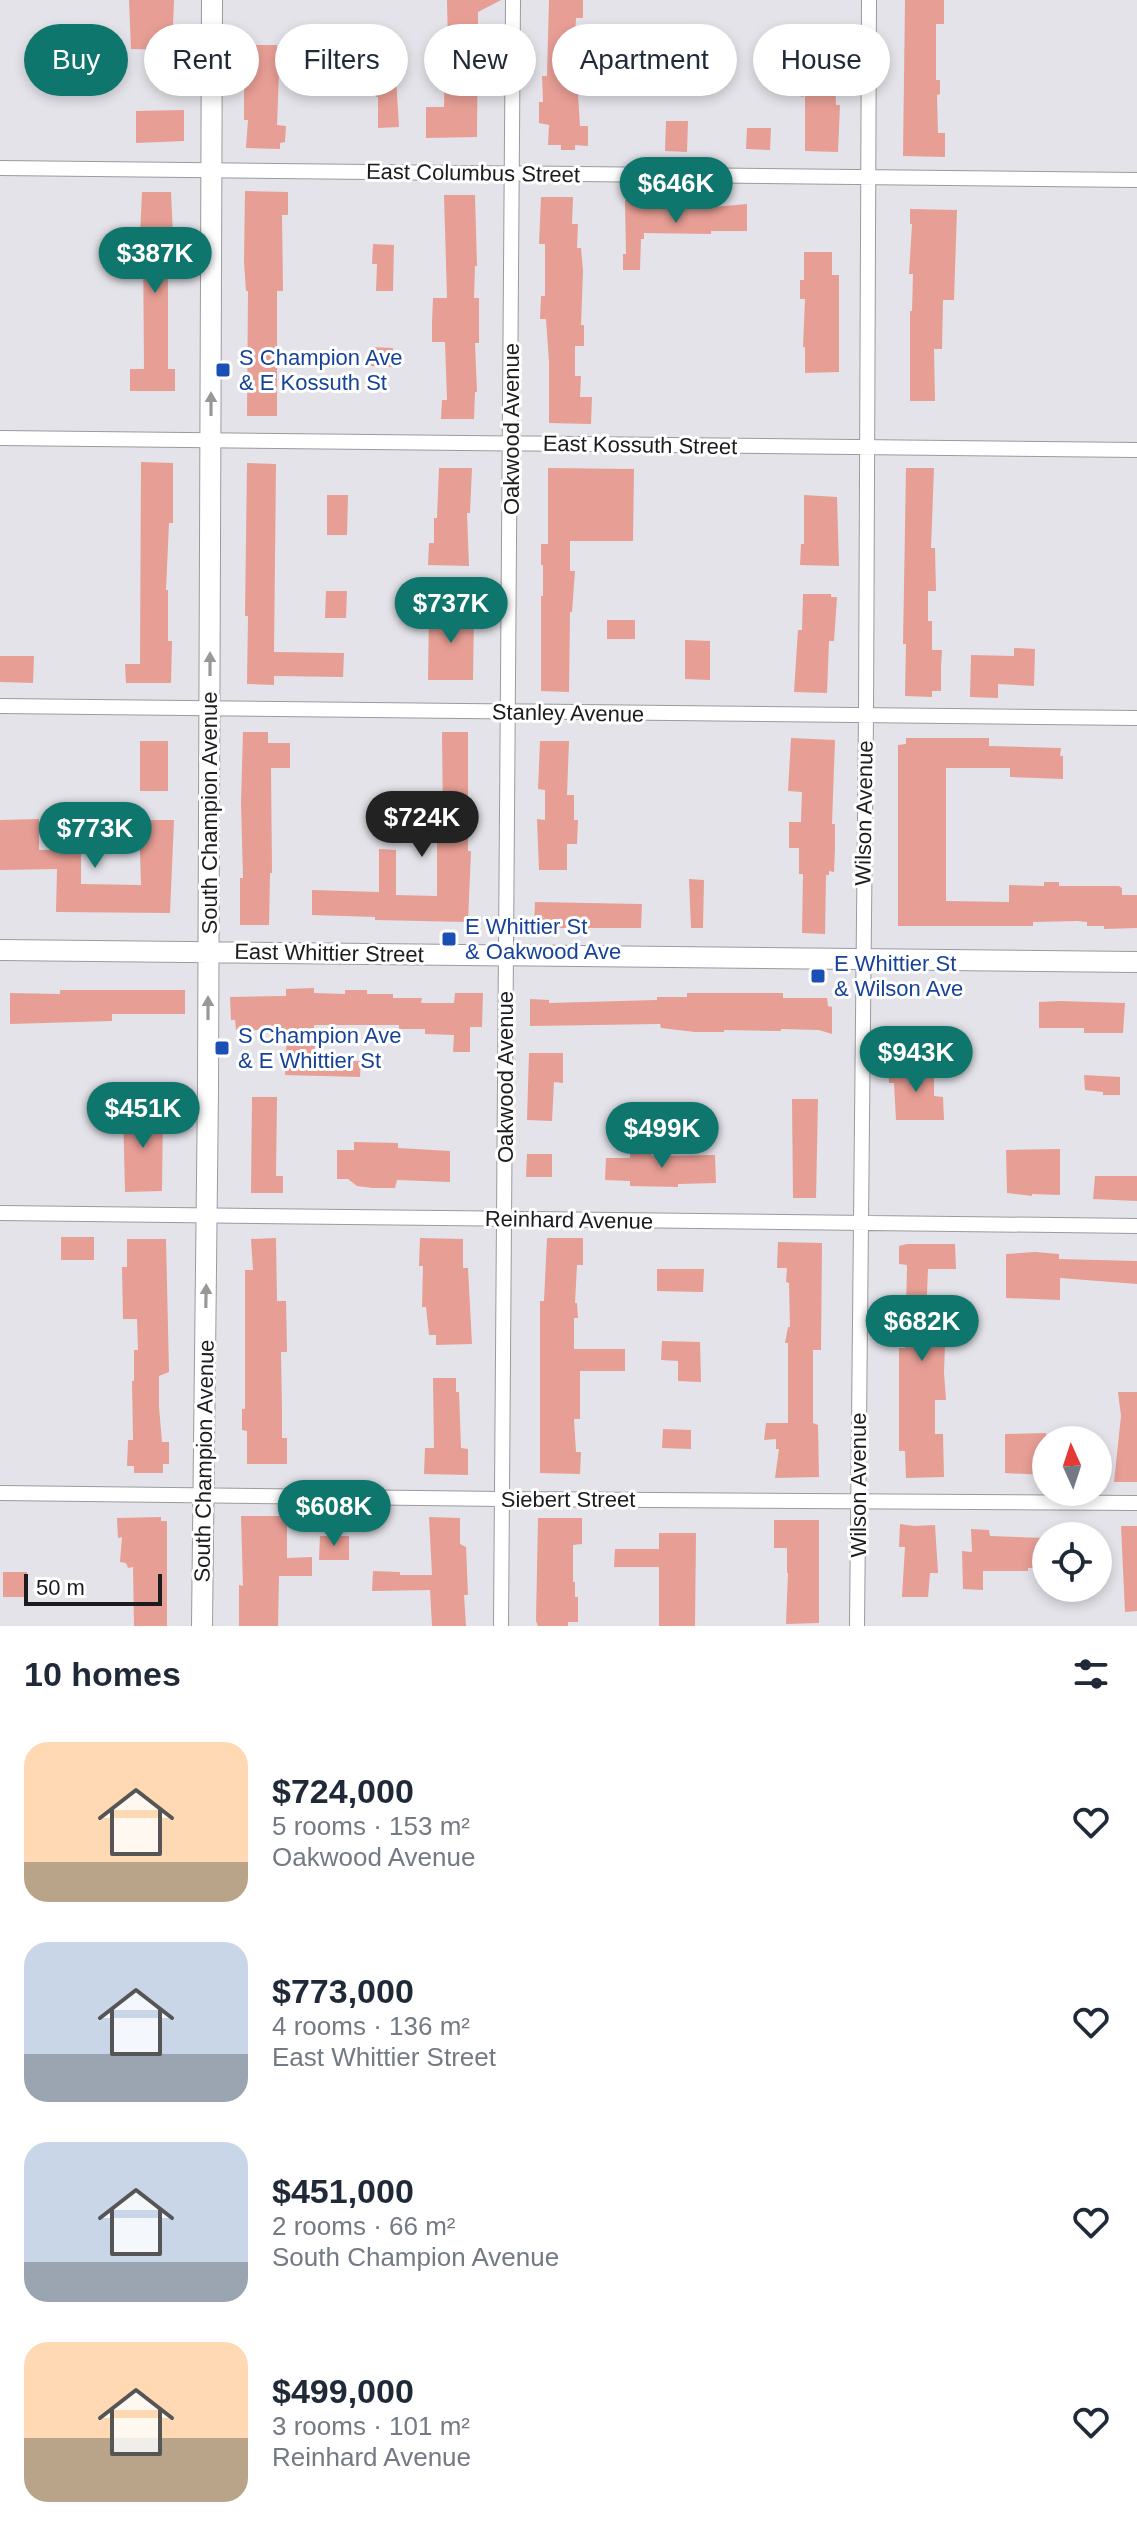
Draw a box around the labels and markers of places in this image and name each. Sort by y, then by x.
pin: $646K [620,157,732,225]
pin: $387K [99,227,211,295]
place label: S Champion Ave & E Kossuth St [239,345,402,395]
marker: S Champion Ave & E Kossuth St [214,361,232,379]
pin: $737K [395,577,507,645]
pin: $724K [366,791,478,859]
pin: $773K [39,802,151,870]
place label: E Whittier St & Oakwood Ave [465,914,621,964]
marker: E Whittier St & Oakwood Ave [440,930,458,948]
place label: E Whittier St & Wilson Ave [834,951,963,1001]
marker: E Whittier St & Wilson Ave [809,967,827,985]
place label: S Champion Ave & E Whittier St [238,1023,401,1073]
pin: $943K [860,1026,972,1094]
marker: S Champion Ave & E Whittier St [213,1039,231,1057]
pin: $451K [87,1082,199,1150]
pin: $499K [606,1102,718,1170]
pin: $682K [866,1295,978,1363]
pin: $608K [278,1480,390,1548]

